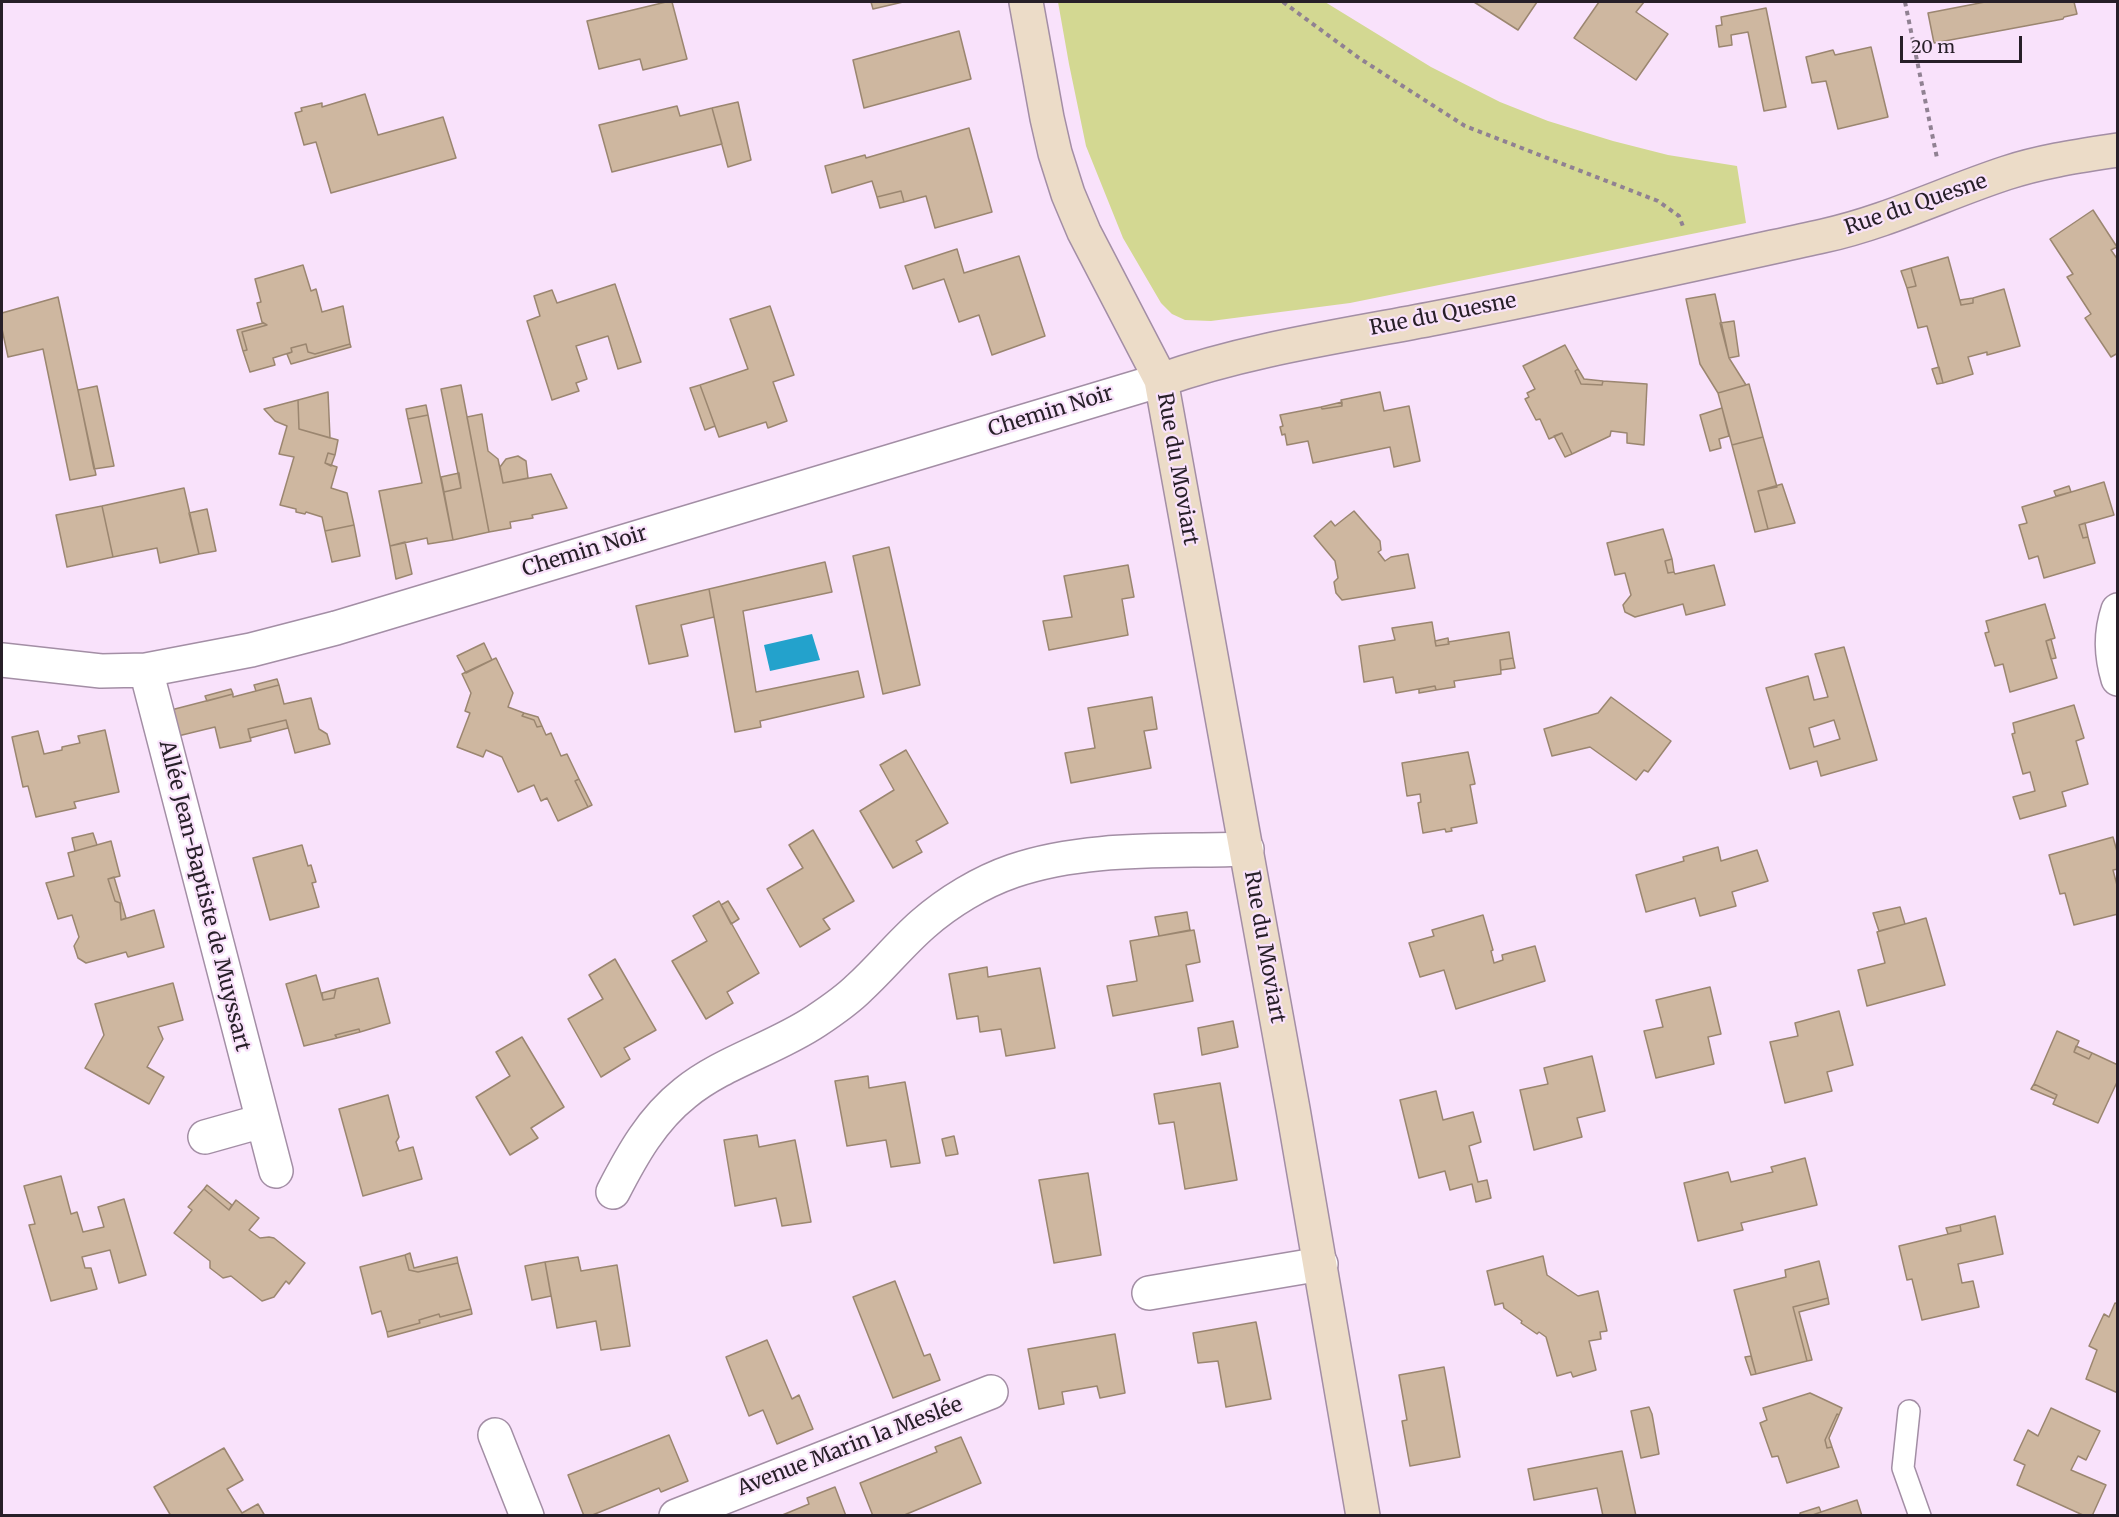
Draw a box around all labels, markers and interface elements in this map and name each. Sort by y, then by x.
scale bar [1903,24,2024,62]
text: 20 m [1911,35,1955,58]
street label: Rue du Quesne [1841,169,1991,241]
street label: Rue du Quesne [1367,288,1519,342]
street label: Chemin Noir [985,381,1117,443]
street label: Rue du Moviart [1151,391,1203,547]
street label: Chemin Noir [519,521,651,583]
street label: Allée Jean-Baptiste de Muyssart [153,738,255,1054]
street label: Rue du Moviart [1238,869,1290,1025]
street label: Avenue Marin la Meslée [734,1392,966,1502]

